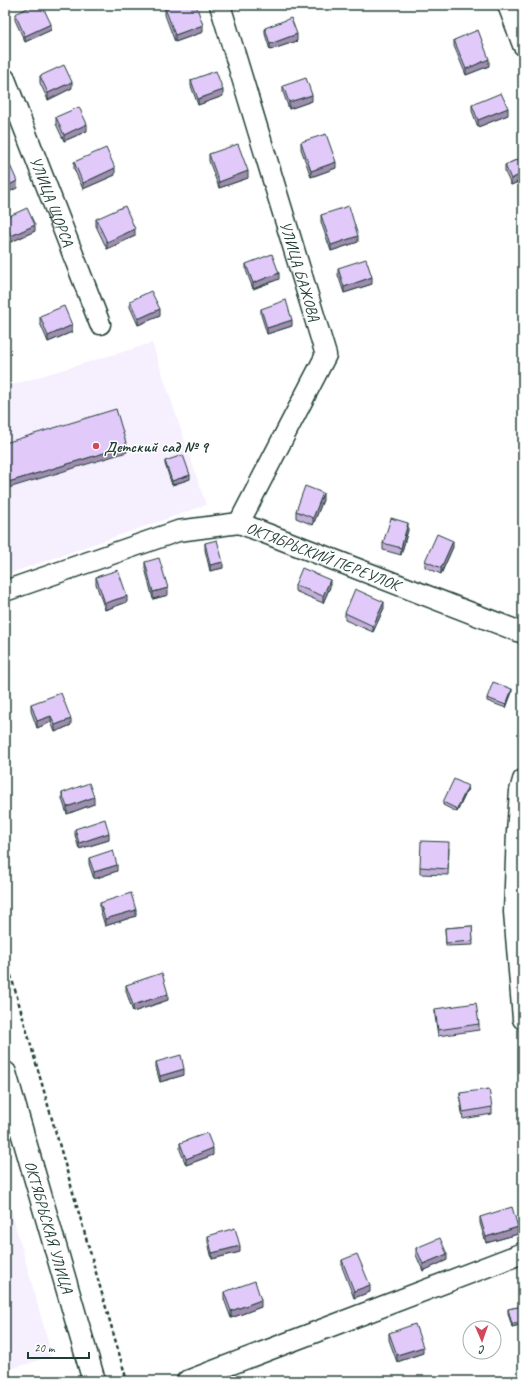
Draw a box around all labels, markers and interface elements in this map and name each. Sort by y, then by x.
street label: УЛИЦА ЩОРСА [25,154,78,250]
street label: УЛИЦА БАЖОВА [275,219,324,325]
place label: Детский сад № 9 [104,437,210,457]
marker: Детский сад № 9 [91,441,101,451]
street label: ОКТЯБРЬСКИЙ ПЕРЕУЛОК [243,518,405,596]
street label: ОКТЯБРЬСКАЯ УЛИЦА [20,1159,77,1296]
north arrow [462,1320,502,1360]
scale bar [28,1334,89,1360]
text: 20 m [34,1340,56,1356]
text: С [478,1343,485,1357]

